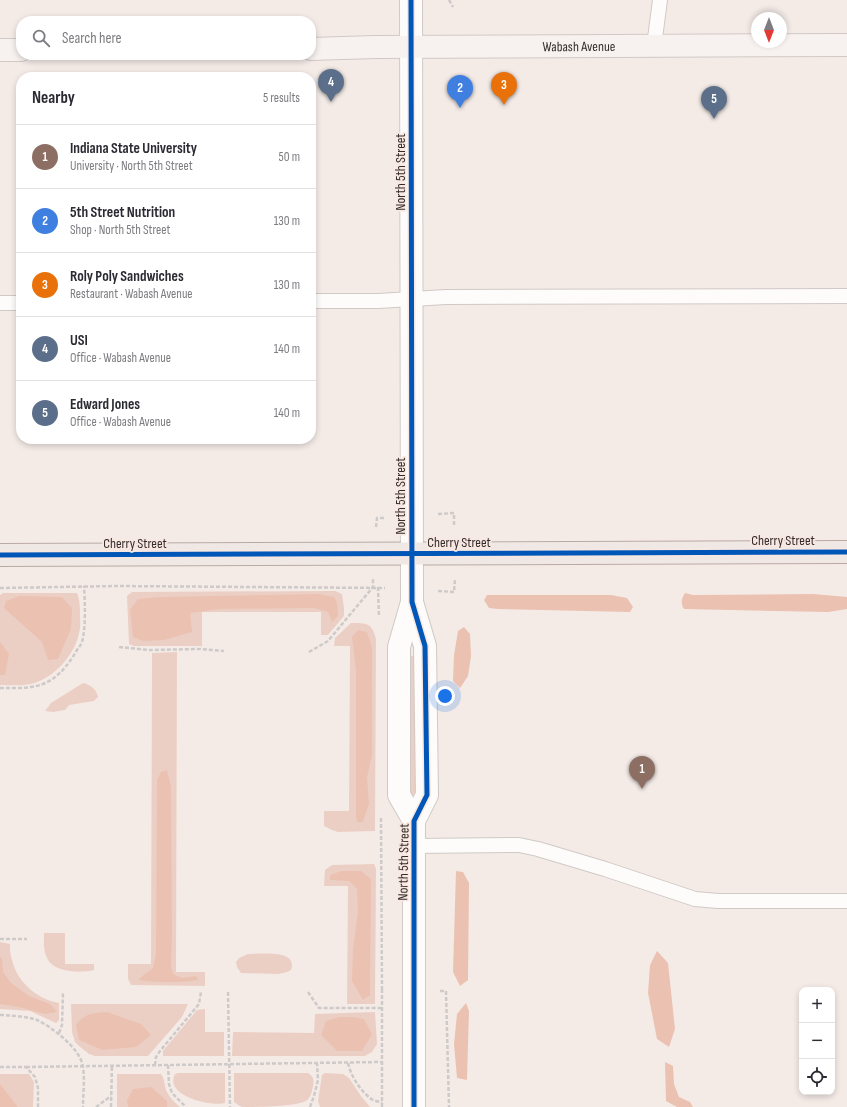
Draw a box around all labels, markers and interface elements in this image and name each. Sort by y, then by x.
north arrow [751,12,787,48]
search box [16,16,316,60]
icon: search [30,27,52,49]
text: Search here [62,29,122,48]
street label: Wabash Avenue [542,38,615,55]
pin: 4 [318,69,344,102]
pin: 3 [491,72,517,105]
pin: 2 [447,75,473,108]
pin: 5 [701,86,727,119]
text: Nearby [32,88,75,108]
text: 5 results [263,90,300,106]
street label: North 5th Street [392,133,409,211]
text: Indiana State University [70,139,197,158]
text: 1 [42,149,48,165]
text: 50 m [279,149,300,165]
text: University · North 5th Street [70,158,193,174]
text: 5th Street Nutrition [70,203,175,222]
text: 2 [42,213,48,229]
text: 130 m [274,213,300,229]
text: Shop · North 5th Street [70,222,170,238]
text: Roly Poly Sandwiches [70,267,184,286]
text: 3 [42,277,48,293]
text: 130 m [274,277,300,293]
text: Restaurant · Wabash Avenue [70,286,193,302]
text: USI [70,331,88,350]
text: 4 [42,341,48,357]
text: 140 m [274,341,300,357]
text: Office · Wabash Avenue [70,350,171,366]
text: Edward Jones [70,395,140,414]
text: 5 [42,405,48,421]
text: 140 m [274,405,300,421]
text: Office · Wabash Avenue [70,414,171,430]
street label: North 5th Street [392,457,409,535]
street label: Cherry Street [751,532,815,549]
street label: Cherry Street [427,534,491,551]
street label: Cherry Street [103,535,167,552]
your location [435,686,455,706]
pin: 1 [629,756,655,789]
street label: North 5th Street [394,823,413,901]
map controls [799,987,835,1095]
button: + [799,987,835,1023]
button: − [799,1023,835,1059]
button: locate [799,1059,835,1095]

